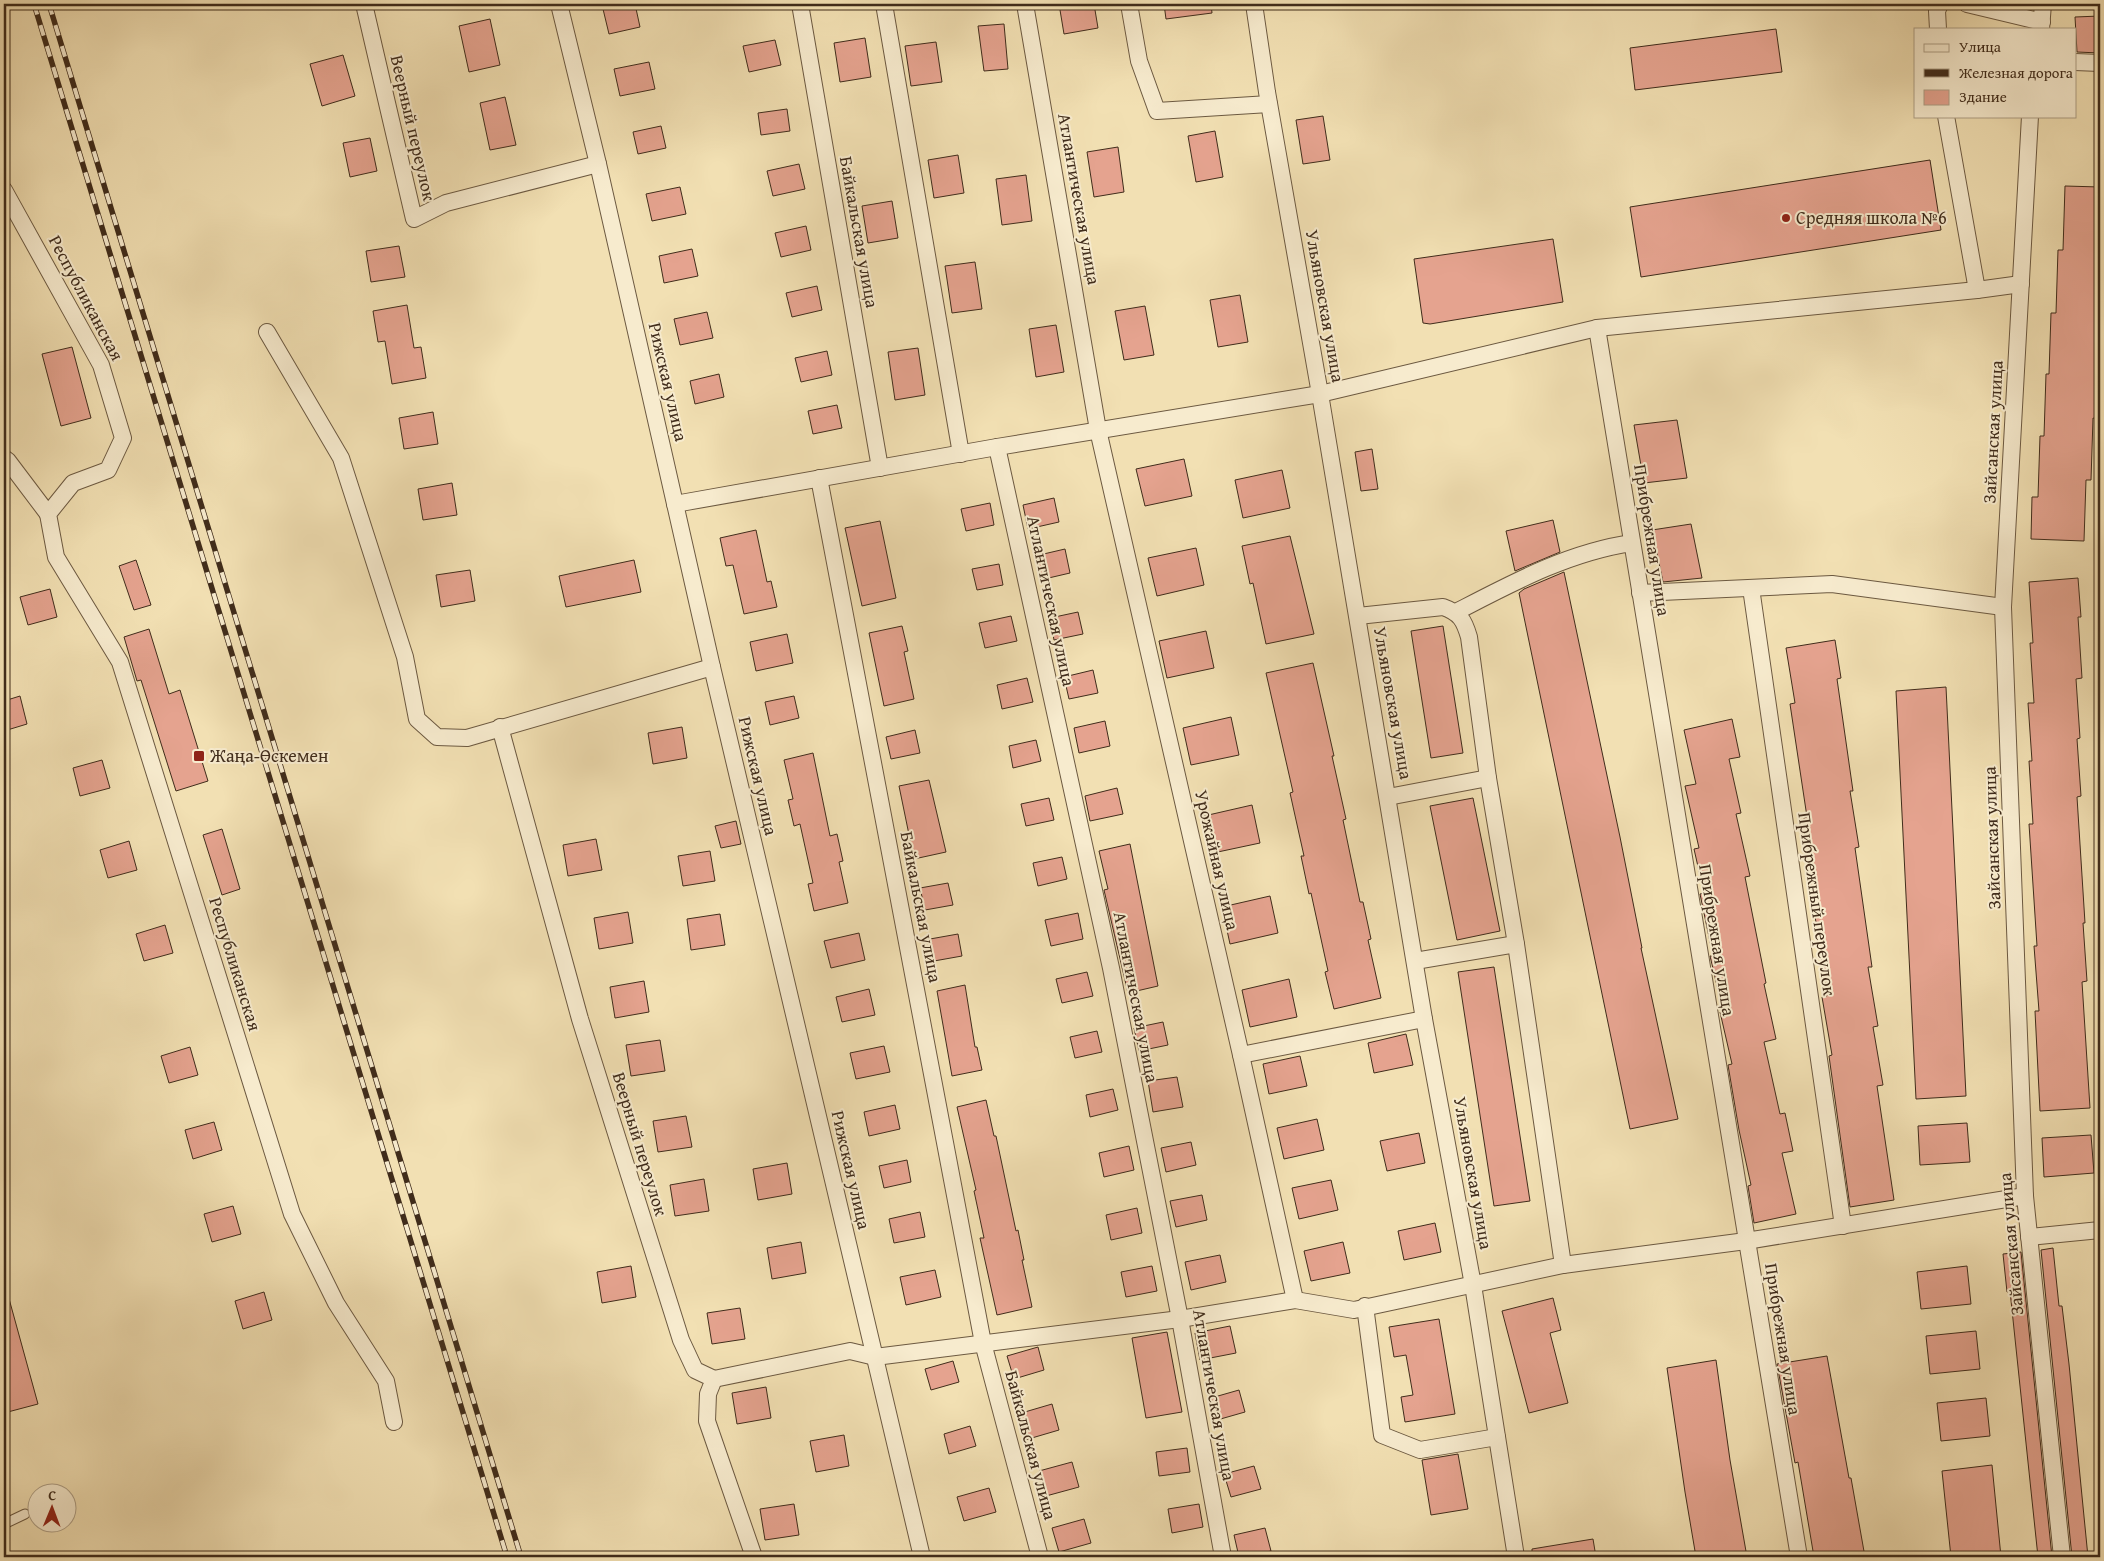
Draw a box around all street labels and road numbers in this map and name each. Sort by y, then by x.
street label: Веерный переулок [384,52,444,204]
street label: Атлантическая улица [1051,111,1108,287]
street label: Байкальская улица [833,154,886,310]
street label: Ульяновская улица [1299,227,1352,385]
street label: Республиканская [42,230,131,365]
street label: Рижская улица [642,320,695,444]
street label: Зайсанская улица [1975,359,2010,504]
street label: Прибрежная улица [1627,462,1678,618]
street label: Атлантическая улица [1020,513,1083,689]
street label: Ульяновская улица [1367,624,1420,782]
street label: Рижская улица [732,714,785,838]
street label: Зайсанская улица [1975,766,2007,910]
street label: Урожайная улица [1188,787,1247,933]
street label: Прибрежный переулок [1791,811,1844,998]
street label: Байкальская улица [894,829,949,985]
street label: Прибрежная улица [1692,862,1743,1018]
street label: Республиканская [202,894,269,1034]
street label: Атлантическая улица [1107,909,1166,1085]
street label: Веерный переулок [606,1069,675,1220]
street label: Ульяновская улица [1447,1094,1500,1252]
street label: Рижская улица [825,1108,878,1232]
street label: Зайсанская улица [1991,1171,2030,1317]
street label: Прибрежная улица [1758,1261,1809,1417]
street label: Атлантическая улица [1186,1307,1243,1483]
street label: Байкальская улица [999,1367,1064,1523]

